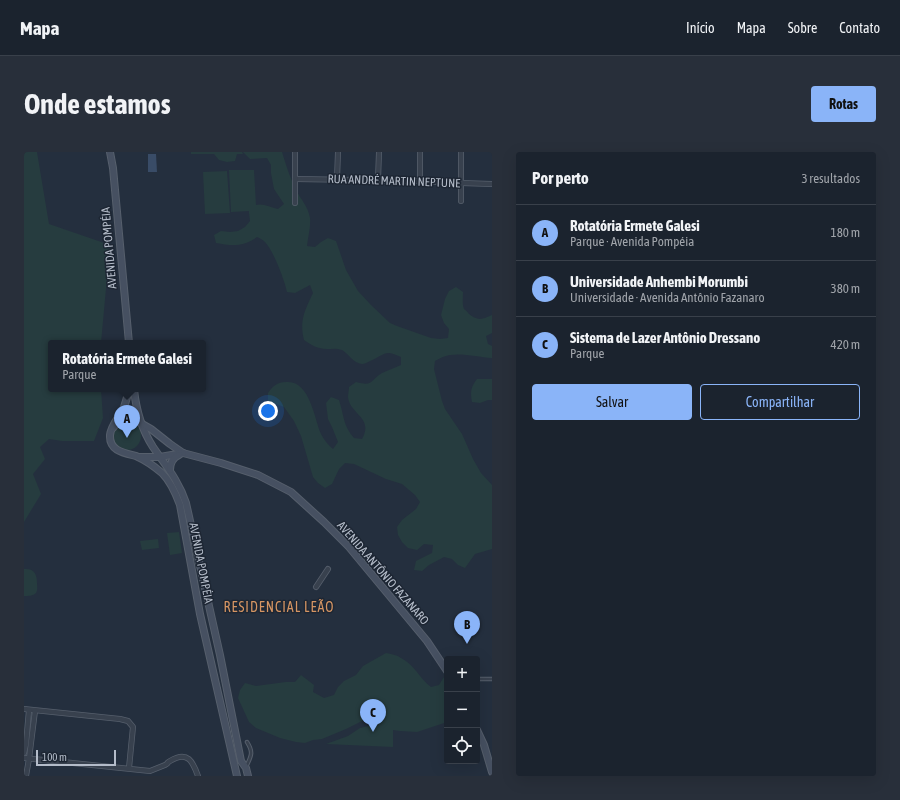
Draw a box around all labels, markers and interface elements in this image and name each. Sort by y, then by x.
text: Mapa [20,17,59,39]
text: Início [686,20,715,36]
text: Mapa [737,20,766,36]
text: Sobre [788,20,817,36]
text: Contato [839,20,880,36]
button: Rotas [811,86,876,122]
text: Onde estamos [24,88,171,120]
text: Por perto [532,168,589,188]
text: 3 resultados [801,171,860,186]
street label: RUA ANDRÉ MARTIN NEPTUNE [327,172,461,190]
street label: AVENIDA POMPÉIA [98,206,120,289]
text: Rotatória Ermete Galesi [570,217,700,234]
text: A [542,225,548,240]
text: 180 m [831,225,860,240]
text: Parque · Avenida Pompéia [570,234,694,249]
text: Universidade Anhembi Morumbi [570,273,748,290]
text: B [542,281,548,296]
text: 380 m [831,281,860,296]
text: Universidade · Avenida Antônio Fazanaro [570,290,765,305]
text: Sistema de Lazer Antônio Dressano [570,329,760,346]
text: C [542,337,548,352]
text: 420 m [831,337,860,352]
popup [48,340,206,392]
text: Parque [570,346,604,361]
text: Rotatória Ermete Galesi [62,350,192,367]
text: Parque [62,367,96,382]
button: Salvar [532,384,692,420]
button: Compartilhar [700,384,860,420]
your location [258,401,278,421]
pin: A [114,405,140,438]
street label: AVENIDA ANTÔNIO FAZANARO [334,518,432,628]
street label: AVENIDA POMPÉIA [186,521,216,605]
district label: RESIDENCIAL LEÃO [224,599,334,615]
pin: B [454,611,480,644]
map controls [444,656,480,764]
button: + [444,656,480,692]
button: − [444,692,480,728]
pin: C [360,699,386,732]
button: locate [444,728,480,764]
scale bar [36,748,116,767]
text: 100 m [42,751,67,763]

